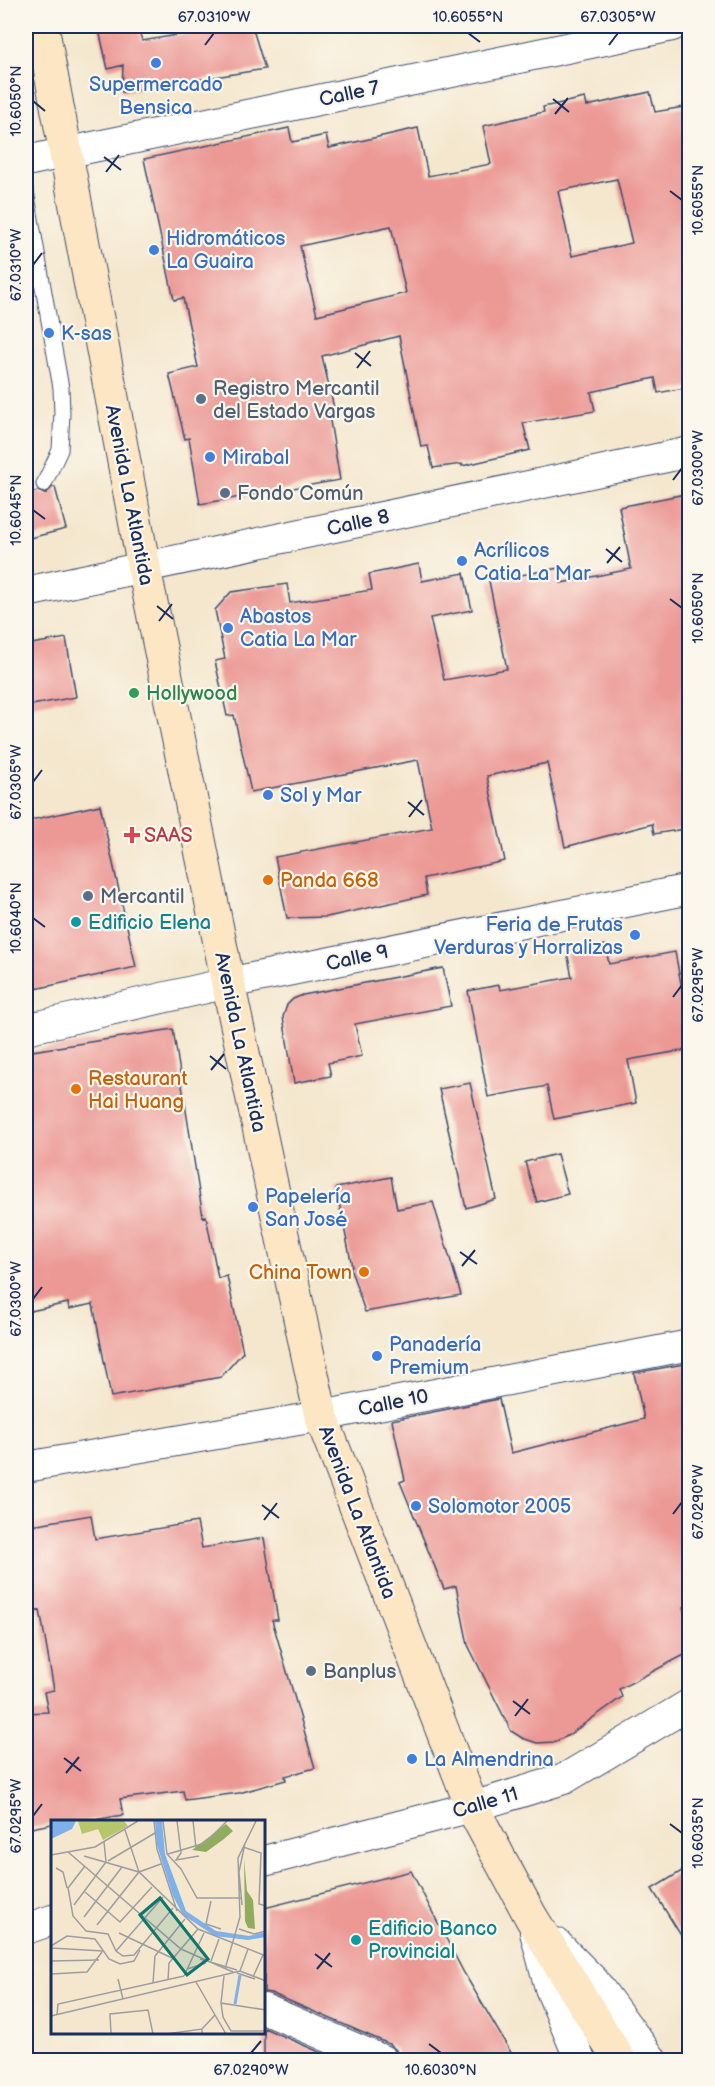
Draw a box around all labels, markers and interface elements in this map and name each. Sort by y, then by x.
text: 67.0310°W [178,8,251,27]
text: 10.6055°N [433,8,503,27]
text: 67.0305°W [580,8,656,27]
marker: Supermercado Bensica [149,56,163,70]
text: 10.6050°N [7,65,26,137]
place label: Supermercado Bensica [89,73,223,120]
street label: Calle 7 [317,76,382,112]
text: 10.6055°N [689,165,708,235]
place label: Hidromáticos La Guaira [166,227,286,274]
text: 67.0310°W [7,228,26,301]
marker: Hidromáticos La Guaira [147,243,161,257]
place label: K-sas [61,322,112,346]
marker: K-sas [42,326,56,340]
place label: Registro Mercantil del Estado Vargas [213,377,379,424]
marker: Registro Mercantil del Estado Vargas [194,392,208,406]
street label: Avenida La Atlantida [100,403,158,588]
text: 67.0300°W [689,430,708,506]
place label: Mirabal [222,446,289,470]
marker: Mirabal [203,450,217,464]
text: 10.6045°N [7,474,26,546]
place label: Fondo Común [237,482,363,506]
marker: Fondo Común [218,486,232,500]
street label: Calle 8 [325,505,392,541]
place label: Acrílicos Catia La Mar [474,539,591,586]
marker: Acrílicos Catia La Mar [455,554,469,568]
text: 10.6050°N [689,572,708,644]
place label: Abastos Catia La Mar [240,605,357,652]
marker: Abastos Catia La Mar [221,621,235,635]
place label: Hollywood [146,682,237,706]
marker: Hollywood [127,686,141,700]
text: 67.0305°W [7,744,26,820]
place label: Sol y Mar [280,784,362,808]
marker: Sol y Mar [261,788,275,802]
place label: SAAS [144,824,193,848]
marker: SAAS [125,828,139,842]
place label: Panda 668 [280,869,379,893]
marker: Panda 668 [261,873,275,887]
text: 10.6040°N [7,882,26,954]
place label: Mercantil [100,885,184,909]
marker: Mercantil [81,889,95,903]
place label: Edificio Elena [88,911,211,935]
place label: Feria de Frutas Verduras y Horralizas [434,913,623,960]
marker: Edificio Elena [69,915,83,929]
marker: Feria de Frutas Verduras y Horralizas [628,928,642,942]
street label: Calle 9 [324,940,391,976]
text: 67.0295°W [689,947,708,1022]
street label: Avenida La Atlantida [209,950,271,1134]
place label: Restaurant Hai Huang [88,1067,188,1114]
marker: Restaurant Hai Huang [69,1082,83,1096]
place label: Papelería San José [265,1185,351,1232]
marker: Papelería San José [246,1200,260,1214]
text: 67.0300°W [7,1261,26,1337]
place label: China Town [249,1261,352,1285]
marker: China Town [357,1265,371,1279]
place label: Panadería Premium [389,1333,481,1380]
marker: Panadería Premium [370,1349,384,1363]
street label: Calle 10 [356,1384,430,1422]
street label: Avenida La Atlantida [313,1422,401,1602]
text: 67.0290°W [689,1464,708,1540]
place label: Solomotor 2005 [428,1495,571,1519]
marker: Solomotor 2005 [409,1499,423,1513]
place label: Banplus [323,1660,396,1684]
marker: Banplus [304,1664,318,1678]
place label: La Almendrina [424,1748,554,1772]
marker: La Almendrina [405,1752,419,1766]
text: 67.0295°W [7,1778,26,1853]
street label: Calle 11 [450,1782,521,1824]
text: 10.6035°N [689,1797,708,1869]
inset map [51,1820,266,2035]
place label: Edificio Banco Provincial [368,1917,497,1964]
marker: Edificio Banco Provincial [349,1933,363,1947]
text: 67.0290°W [213,2061,289,2080]
text: 10.6030°N [405,2061,477,2080]

